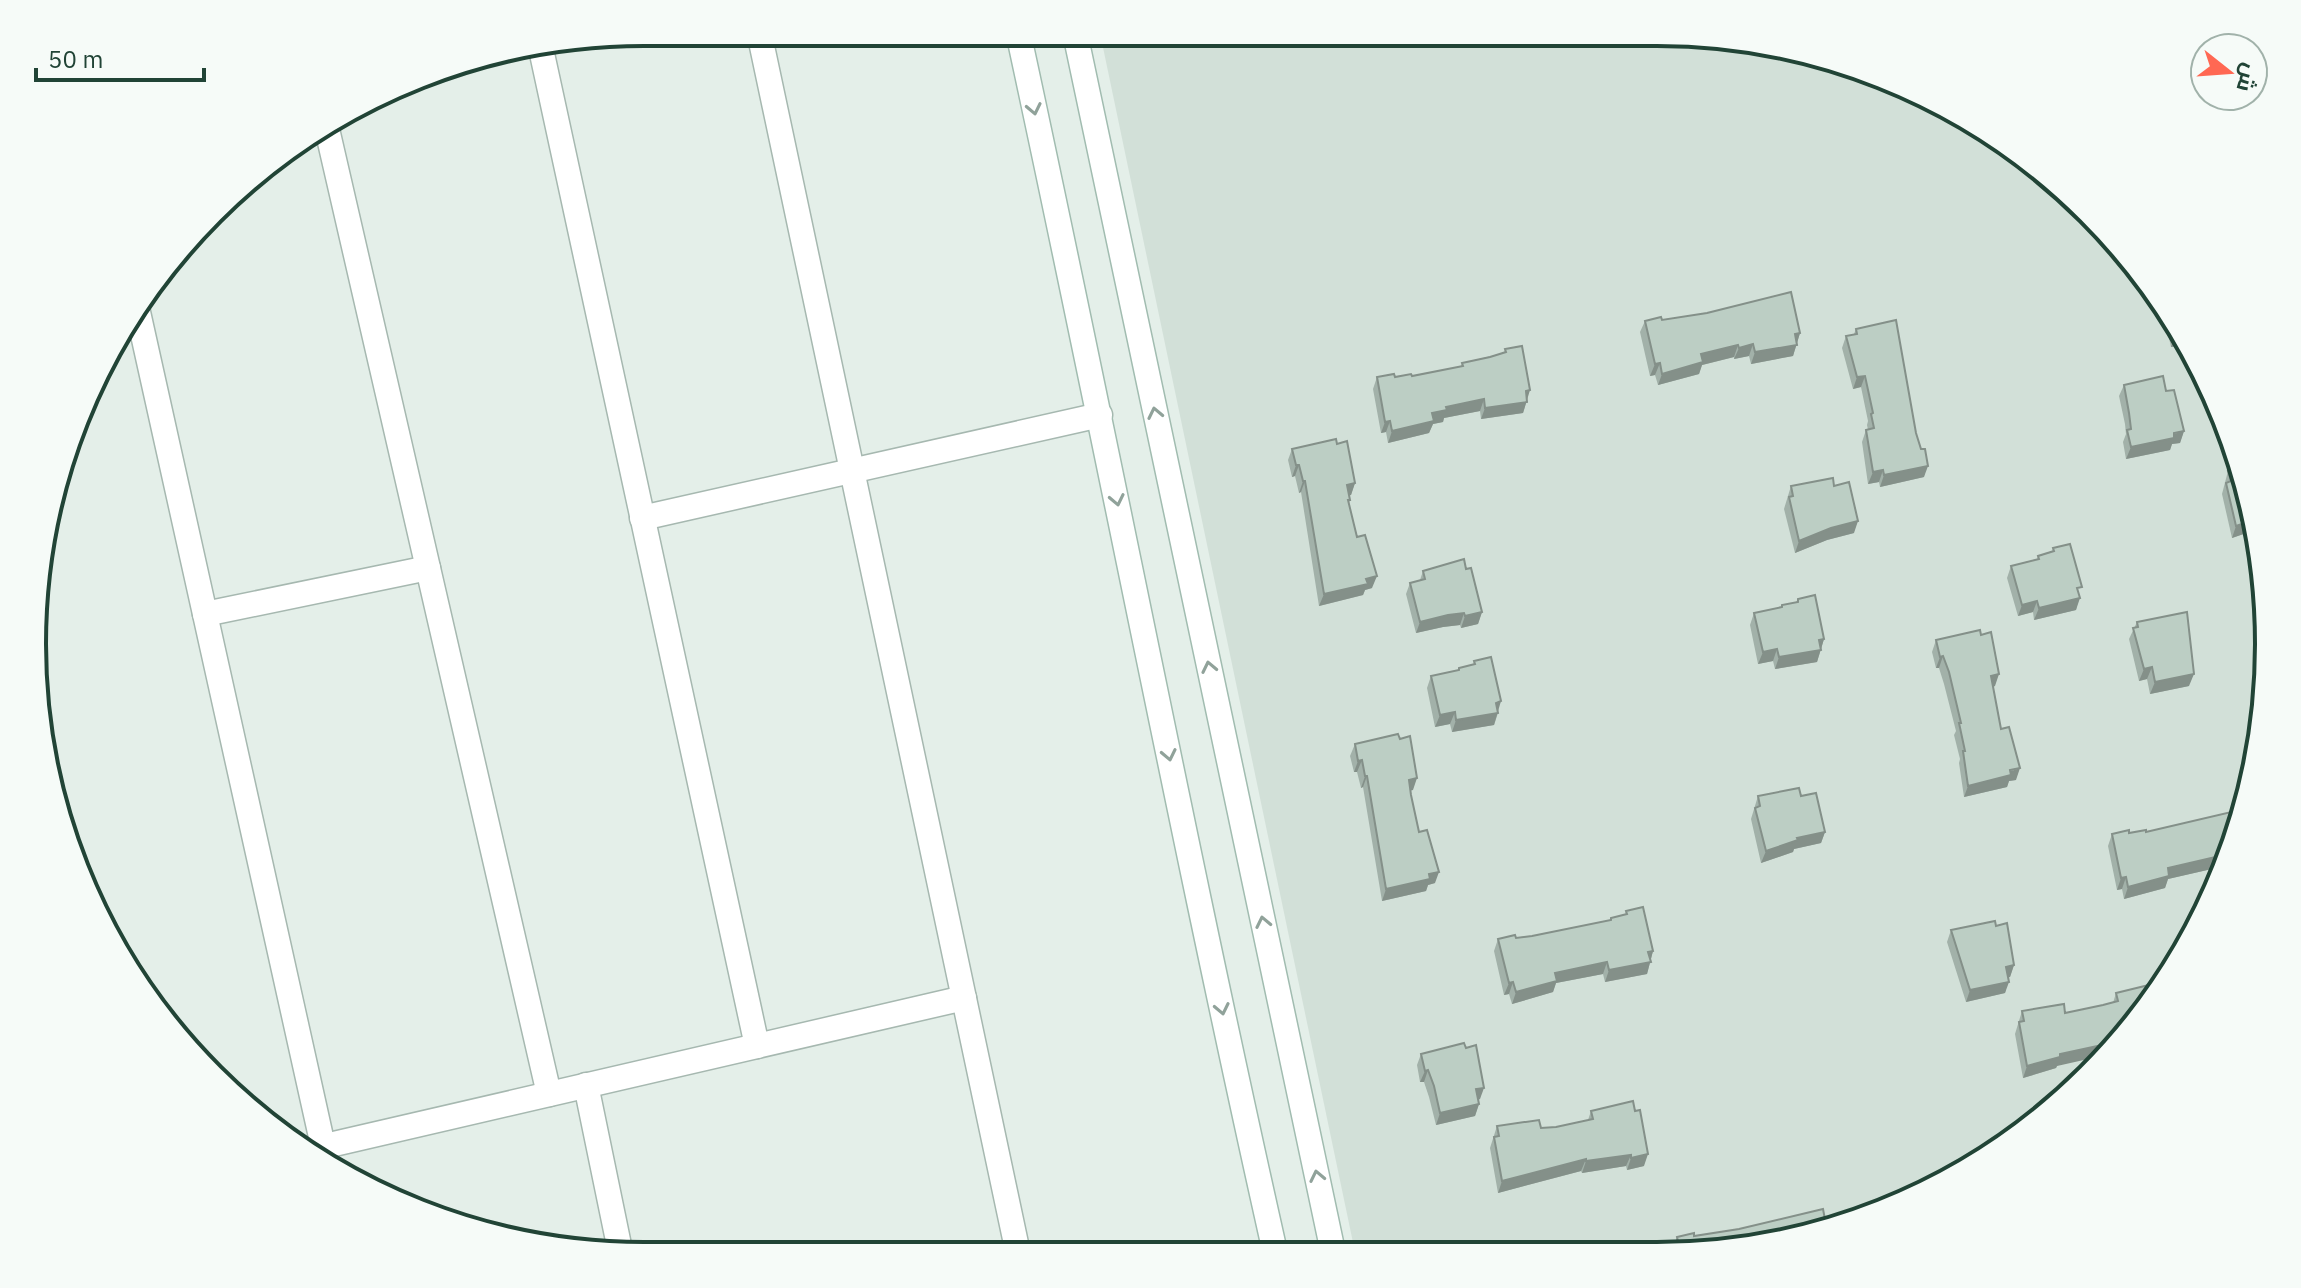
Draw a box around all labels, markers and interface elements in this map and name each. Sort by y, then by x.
scale bar [36,32,204,82]
north arrow [2189,32,2269,112]
text: 50 m [48,43,103,75]
text: ش [2231,60,2267,96]
one-way arrow [1025,101,1042,115]
one-way arrow [1147,407,1164,420]
one-way arrow [1108,493,1125,507]
one-way arrow [1201,661,1218,675]
one-way arrow [1160,748,1177,761]
one-way arrow [1255,915,1272,929]
one-way arrow [1212,1003,1229,1016]
one-way arrow [1309,1170,1326,1183]

